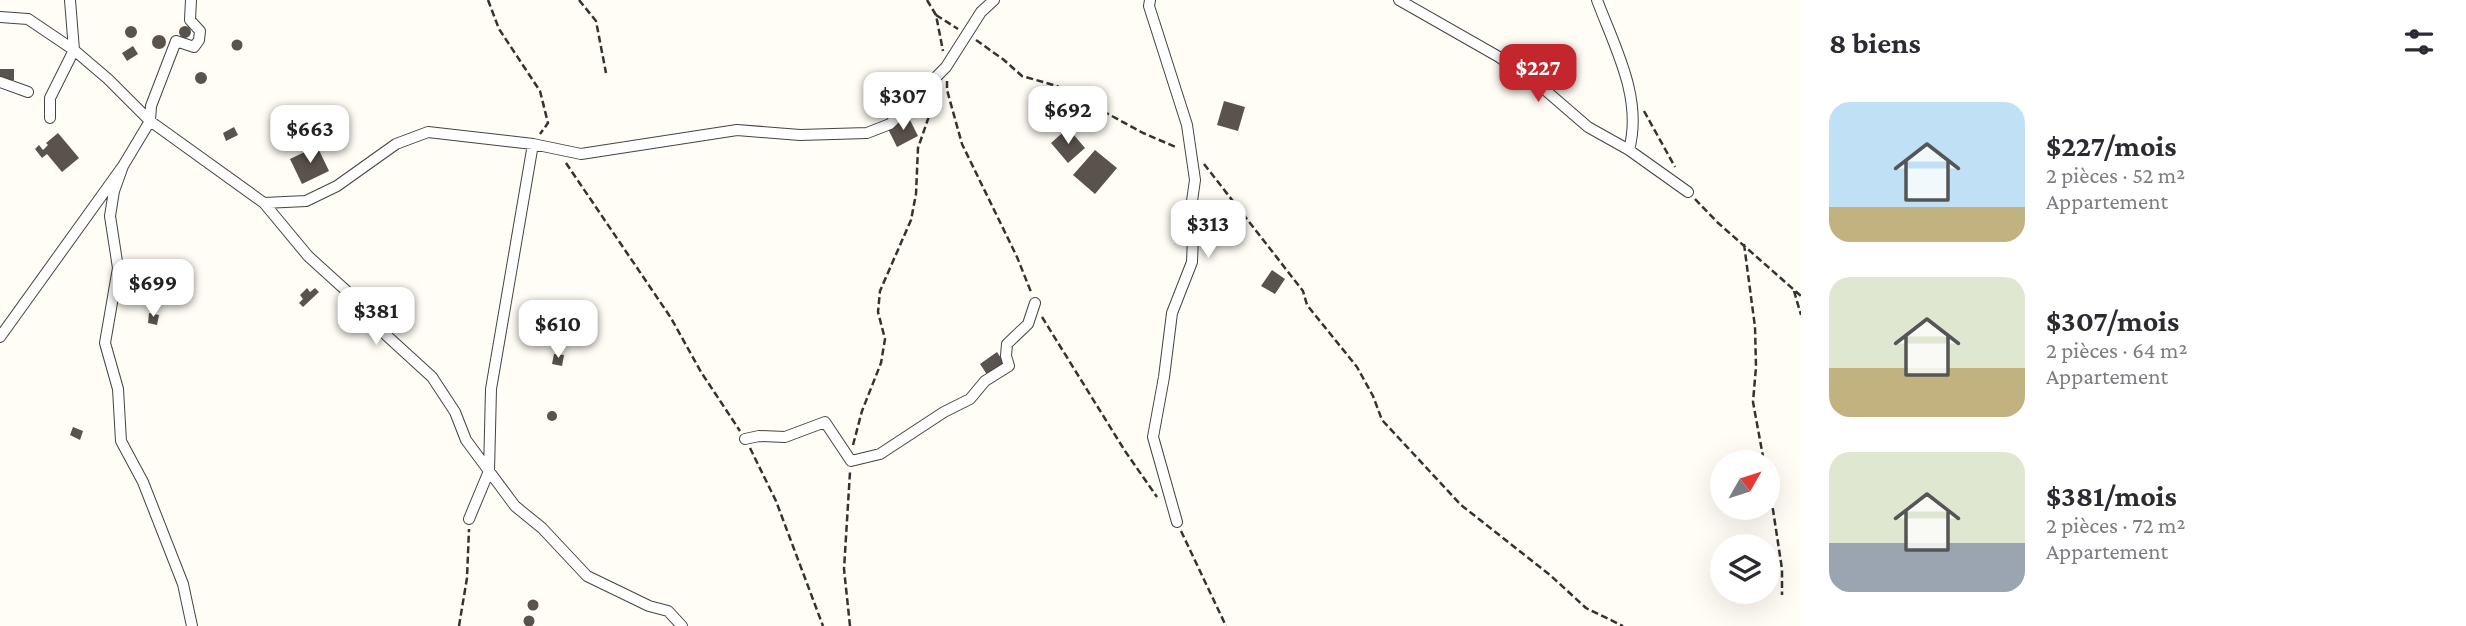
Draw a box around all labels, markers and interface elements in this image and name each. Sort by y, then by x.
icon: filters [2400,23,2438,61]
text: 8 biens [1829,26,1921,59]
pin: $227 [1497,44,1579,104]
text: $227 [1515,54,1561,80]
pin: $307 [862,72,944,132]
text: $307 [879,82,927,108]
pin: $692 [1027,86,1109,146]
text: $692 [1044,96,1092,122]
pin: $663 [269,106,351,165]
text: $663 [286,115,334,141]
text: $227/mois [2046,129,2176,162]
icon: home [1885,130,1969,214]
text: 2 pièces · 52 m² [2046,162,2185,188]
text: Appartement [2046,188,2168,214]
pin: $313 [1167,201,1249,260]
text: $313 [1187,210,1229,236]
pin: $699 [112,260,194,319]
text: $699 [129,269,177,295]
pin: $381 [335,288,417,347]
text: $381 [354,297,398,323]
pin: $610 [517,300,599,360]
text: $307/mois [2046,304,2179,337]
icon: home [1885,305,1969,389]
text: $610 [535,310,581,336]
text: 2 pièces · 64 m² [2046,337,2187,363]
text: Appartement [2046,363,2168,389]
north arrow [1710,450,1780,520]
map controls [1710,450,1780,604]
text: $381/mois [2046,479,2177,512]
icon: home [1885,480,1969,564]
text: 2 pièces · 72 m² [2046,512,2186,538]
button: layers [1710,534,1780,604]
text: Appartement [2046,538,2168,564]

